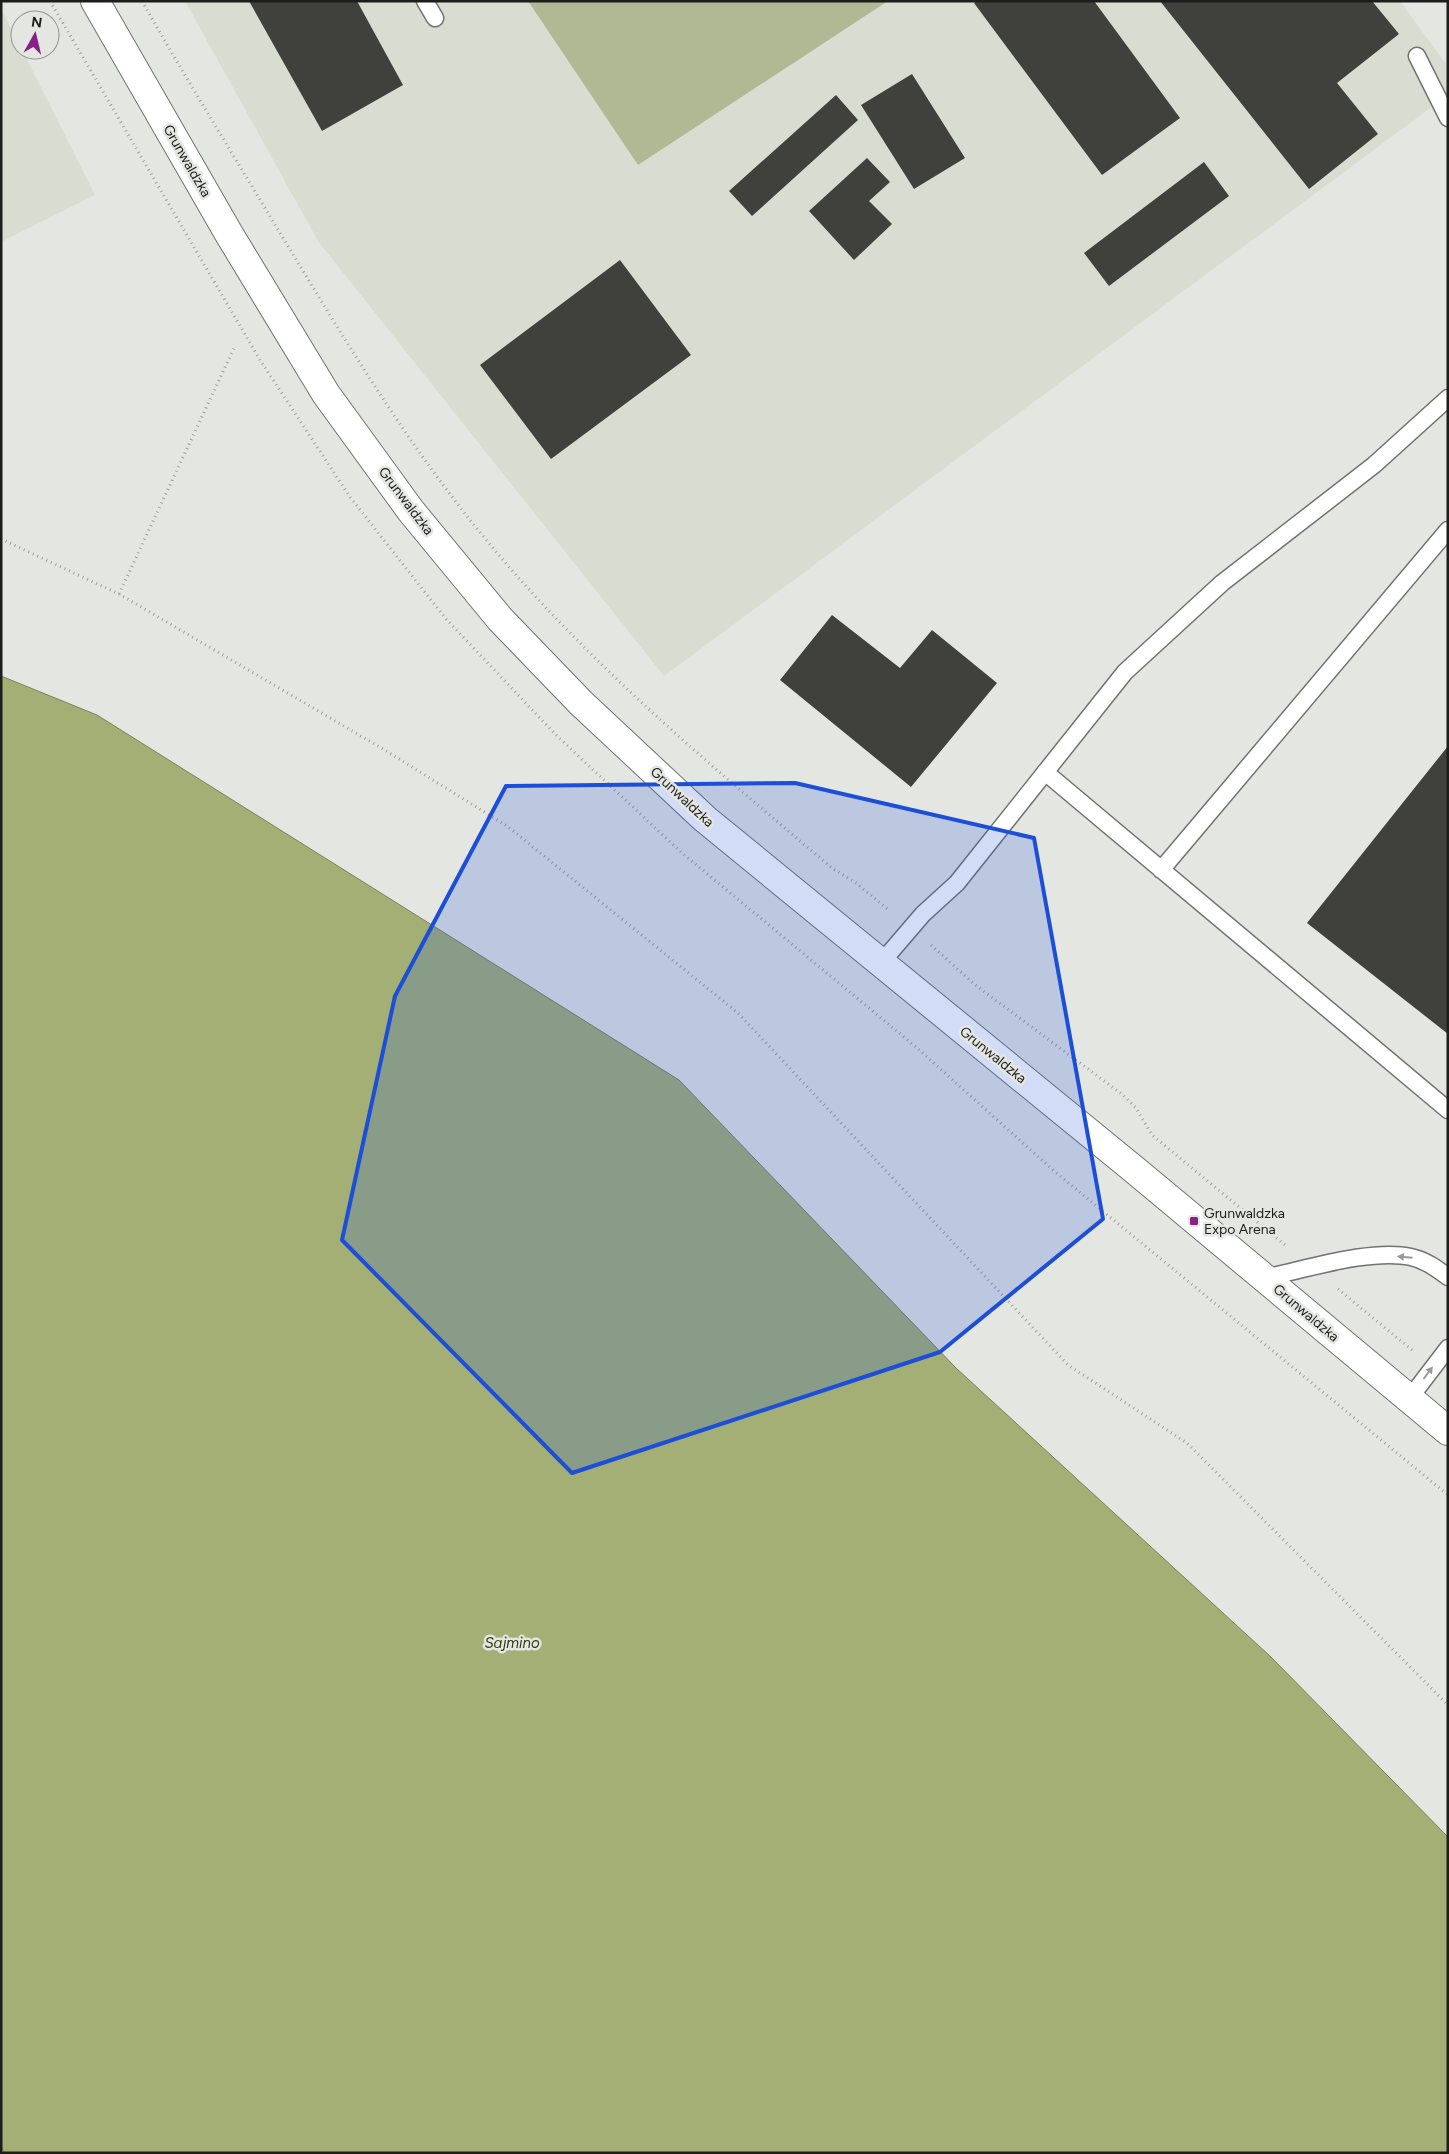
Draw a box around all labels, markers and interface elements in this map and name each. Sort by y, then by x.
north arrow [10,10,60,60]
text: N [30,13,43,32]
street label: Grunwaldzka [159,122,215,200]
street label: Grunwaldzka [375,464,437,538]
street label: Grunwaldzka [647,763,717,831]
street label: Grunwaldzka [956,1023,1030,1087]
place label: Grunwaldzka Expo Arena [1204,1205,1285,1238]
marker: Grunwaldzka Expo Arena [1188,1215,1200,1227]
one-way arrow [1396,1253,1412,1261]
street label: Grunwaldzka [1270,1281,1342,1345]
one-way arrow [1423,1367,1434,1380]
water label: Sajmino [484,1634,540,1652]

